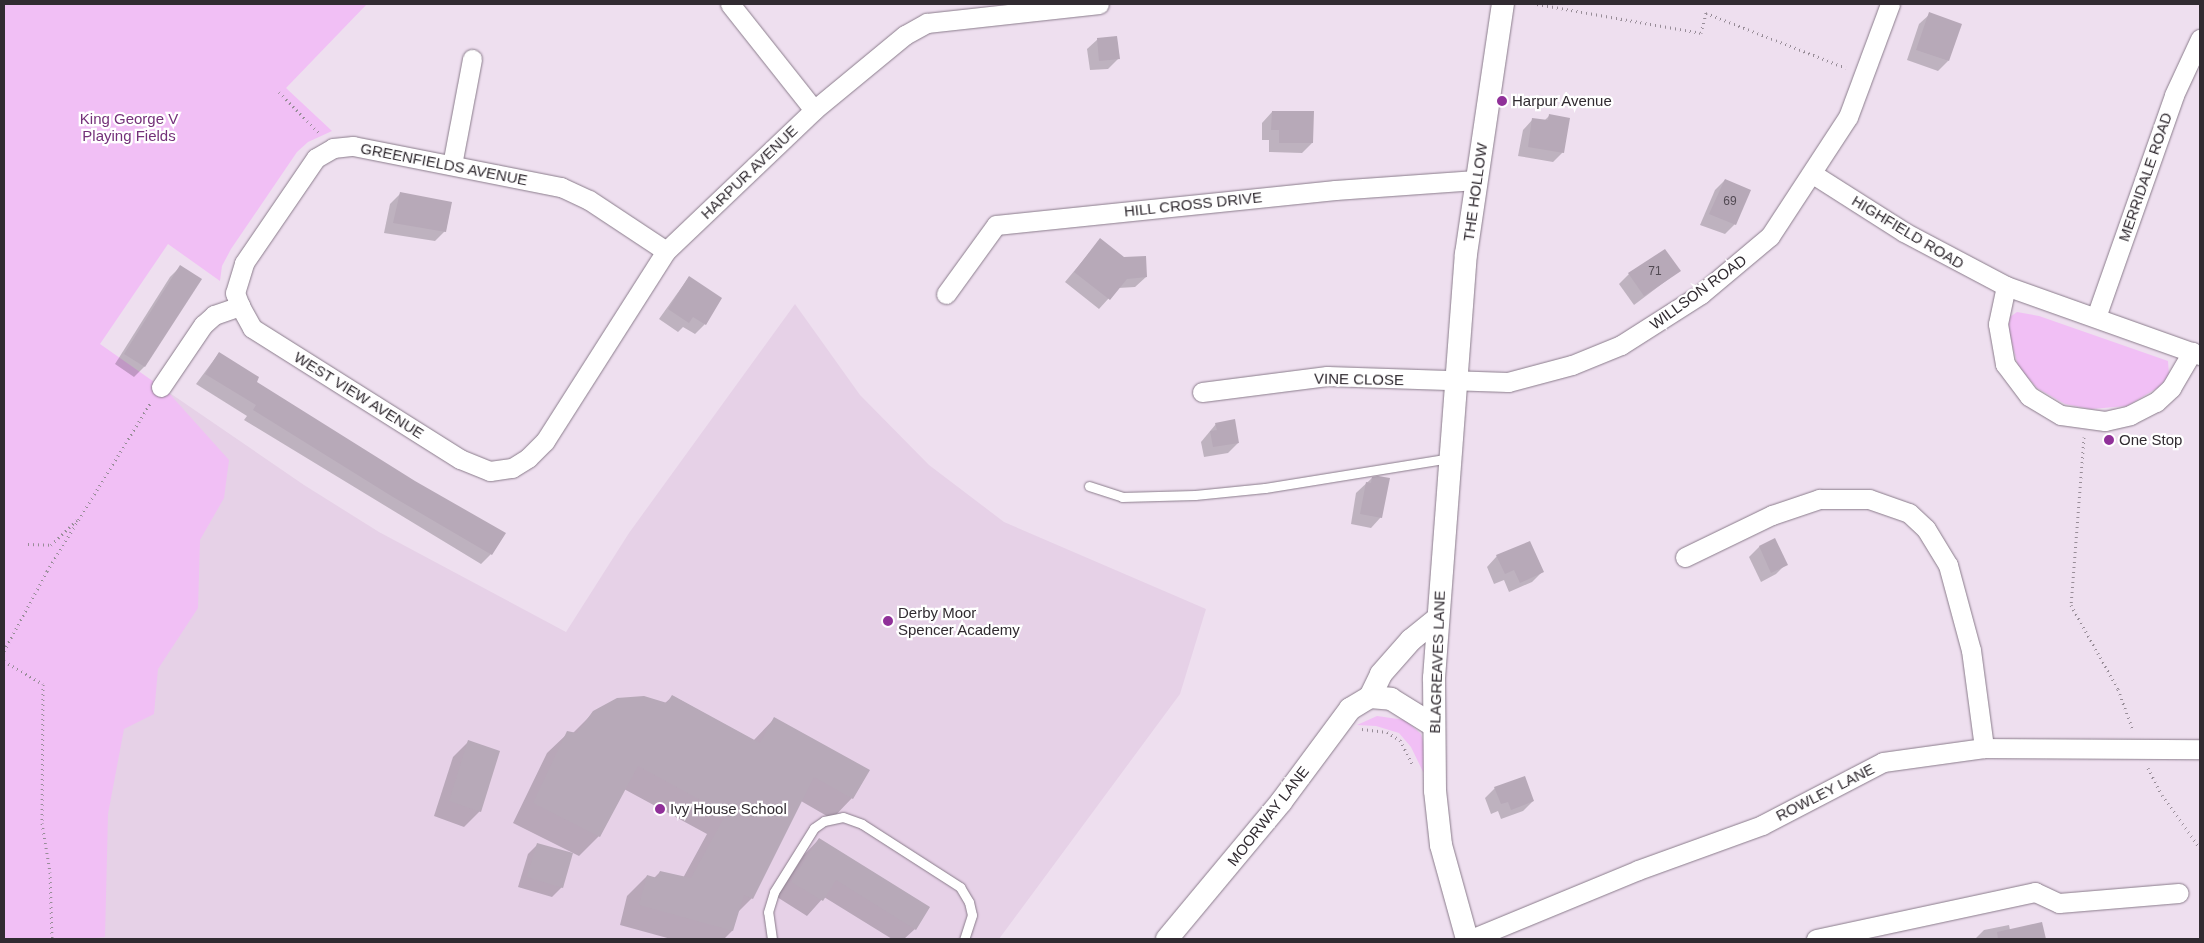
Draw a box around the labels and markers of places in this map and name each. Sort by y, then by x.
place label: Harpur Avenue [1512,92,1613,110]
marker: Harpur Avenue [1496,95,1508,107]
place label: One Stop [2119,431,2182,449]
marker: One Stop [2103,434,2115,446]
place label: Derby Moor Spencer Academy [898,603,1021,638]
marker: Derby Moor Spencer Academy [882,615,894,627]
place label: Ivy House School [670,800,787,818]
marker: Ivy House School [654,803,666,815]

